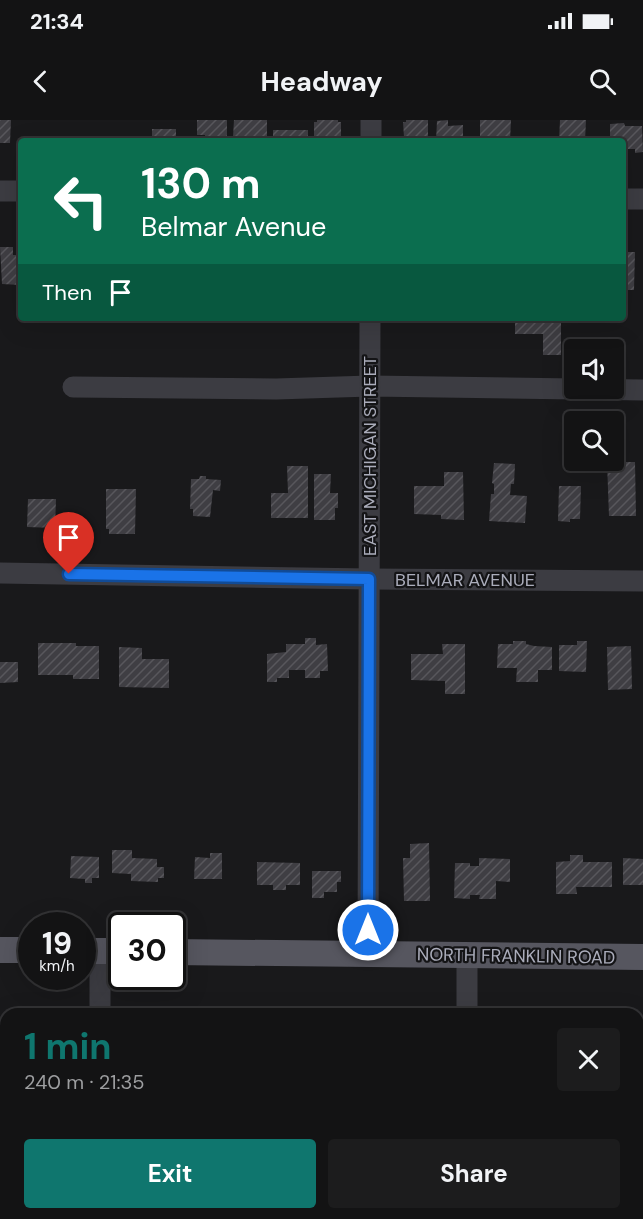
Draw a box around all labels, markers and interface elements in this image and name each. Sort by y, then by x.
text: 21:34 [30,7,84,36]
text: Headway [260,64,383,99]
icon: back [24,65,57,98]
icon: search [586,65,619,98]
text: 130 m [141,156,261,211]
icon: left [42,162,120,240]
text: Belmar Avenue [141,209,326,244]
icon: arrive [104,276,137,309]
text: Then [42,278,92,307]
map controls [564,339,624,471]
button: sound [564,339,624,399]
street label: EAST MICHIGAN STREET [358,356,382,556]
button: search [564,411,624,471]
pin [43,512,94,574]
icon: arrive [52,521,85,554]
street label: BELMAR AVENUE [395,568,535,592]
position arrow [336,898,400,962]
speed limit sign: 30 [108,912,186,990]
text: 19 [42,924,72,963]
street label: NORTH FRANKLIN ROAD [417,942,615,970]
text: km/h [39,956,75,976]
text: 1 min [24,1023,112,1070]
button: close [557,1028,620,1091]
text: 240 m · 21:35 [24,1069,145,1095]
button: Exit [24,1139,316,1208]
button: Share [328,1139,620,1208]

